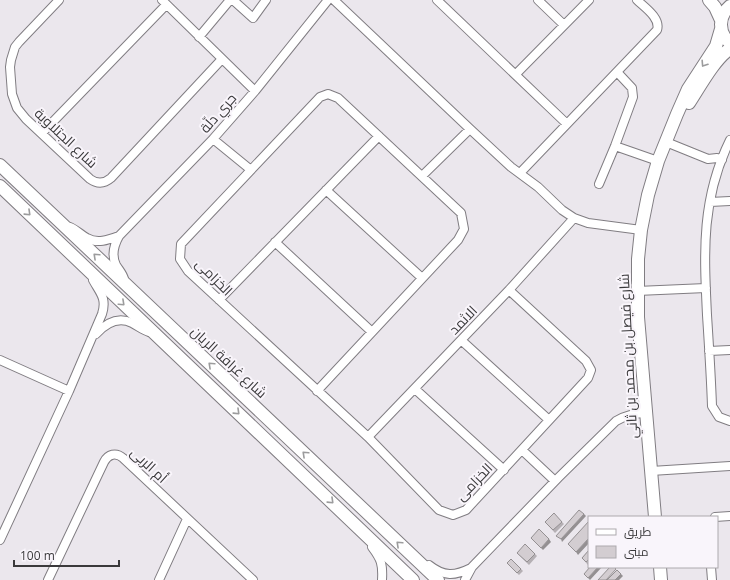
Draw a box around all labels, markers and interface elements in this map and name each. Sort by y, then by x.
one-way arrow [701,60,709,67]
street label: جري دلّة [195,89,242,139]
street label: شارع الجتلاوية [31,103,102,172]
one-way arrow [23,208,31,216]
one-way arrow [93,253,101,261]
street label: الخزامى [192,254,237,299]
street label: شارع فيصل بن محمد بن ثاني [614,273,644,439]
one-way arrow [117,298,125,306]
street label: الاثمد [444,301,481,338]
street label: شارع غرافة الريان [187,321,271,402]
one-way arrow [208,362,215,369]
one-way arrow [232,407,240,415]
street label: أم الربى [126,443,172,488]
one-way arrow [302,451,310,459]
street label: الخزامى [451,459,496,505]
one-way arrow [326,497,334,504]
legend [588,516,718,568]
text: طريق [624,523,652,540]
one-way arrow [396,541,404,548]
scale bar [14,542,119,568]
text: مبنى [624,543,649,560]
text: 100 m [20,547,55,564]

